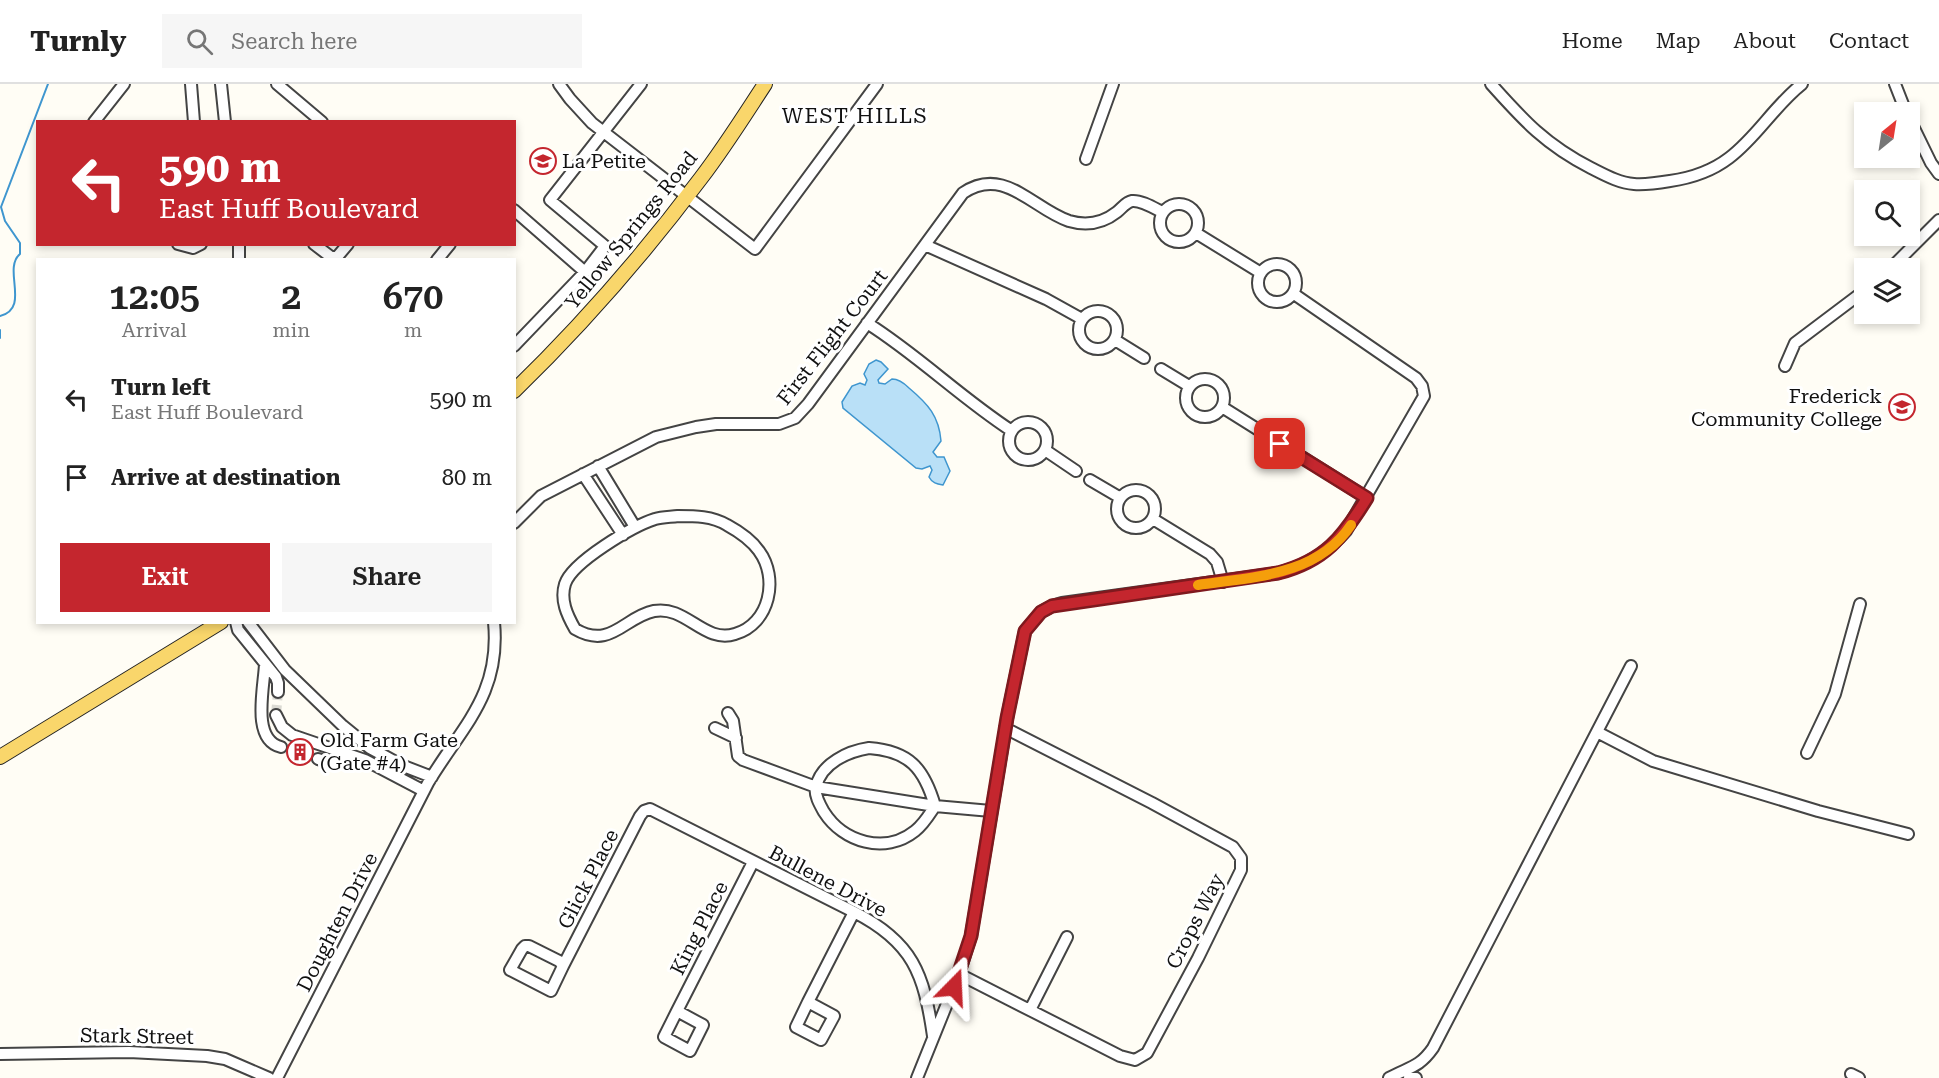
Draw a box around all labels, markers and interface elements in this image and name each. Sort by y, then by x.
search box [162,14,582,68]
text: Turnly [30,25,126,58]
icon: search [183,25,216,58]
text: Search here [231,29,357,54]
text: Home [1562,29,1623,53]
text: Map [1656,29,1701,53]
text: About [1734,29,1796,53]
text: Contact [1829,29,1909,53]
north arrow [1854,102,1920,168]
map controls [1854,102,1920,324]
district label: WEST HILLS [782,104,928,128]
text: 590 m [159,143,281,192]
icon: left [60,144,138,222]
school or university icon: La Petite [528,146,558,176]
street label: Yellow Springs Road [560,146,702,314]
place label: La Petite [562,149,646,173]
button: search [1854,180,1920,246]
text: East Huff Boulevard [159,193,419,225]
button: layers [1854,258,1920,324]
street label: First Flight Court [772,264,893,409]
text: 12:05 [109,276,200,318]
text: 2 [281,276,301,318]
text: 670 [383,276,443,318]
text: Arrival [122,318,187,342]
text: min [273,318,310,342]
text: m [404,318,422,342]
text: Turn left [111,375,211,400]
icon: left [60,383,93,416]
place label: Frederick Community College [1691,384,1882,431]
text: 590 m [429,387,492,412]
school or university icon: Frederick Community College [1887,392,1917,422]
text: East Huff Boulevard [111,400,303,424]
pin [1254,418,1305,469]
icon: arrive [1263,427,1296,460]
icon: arrive [60,461,93,494]
text: Arrive at destination [111,465,340,490]
text: 80 m [442,465,492,490]
button: Exit [60,543,270,612]
button: Share [282,543,492,612]
place label: Old Farm Gate (Gate #4) [320,728,458,775]
building icon: Old Farm Gate (Gate #4) [285,737,315,767]
street label: Glick Place [553,825,623,933]
street label: Bullene Drive [765,840,891,922]
street label: Doughten Drive [292,848,382,996]
street label: Crops Way [1161,869,1229,973]
street label: King Place [665,877,733,979]
position arrow [922,955,986,1019]
street label: Stark Street [80,1023,195,1049]

